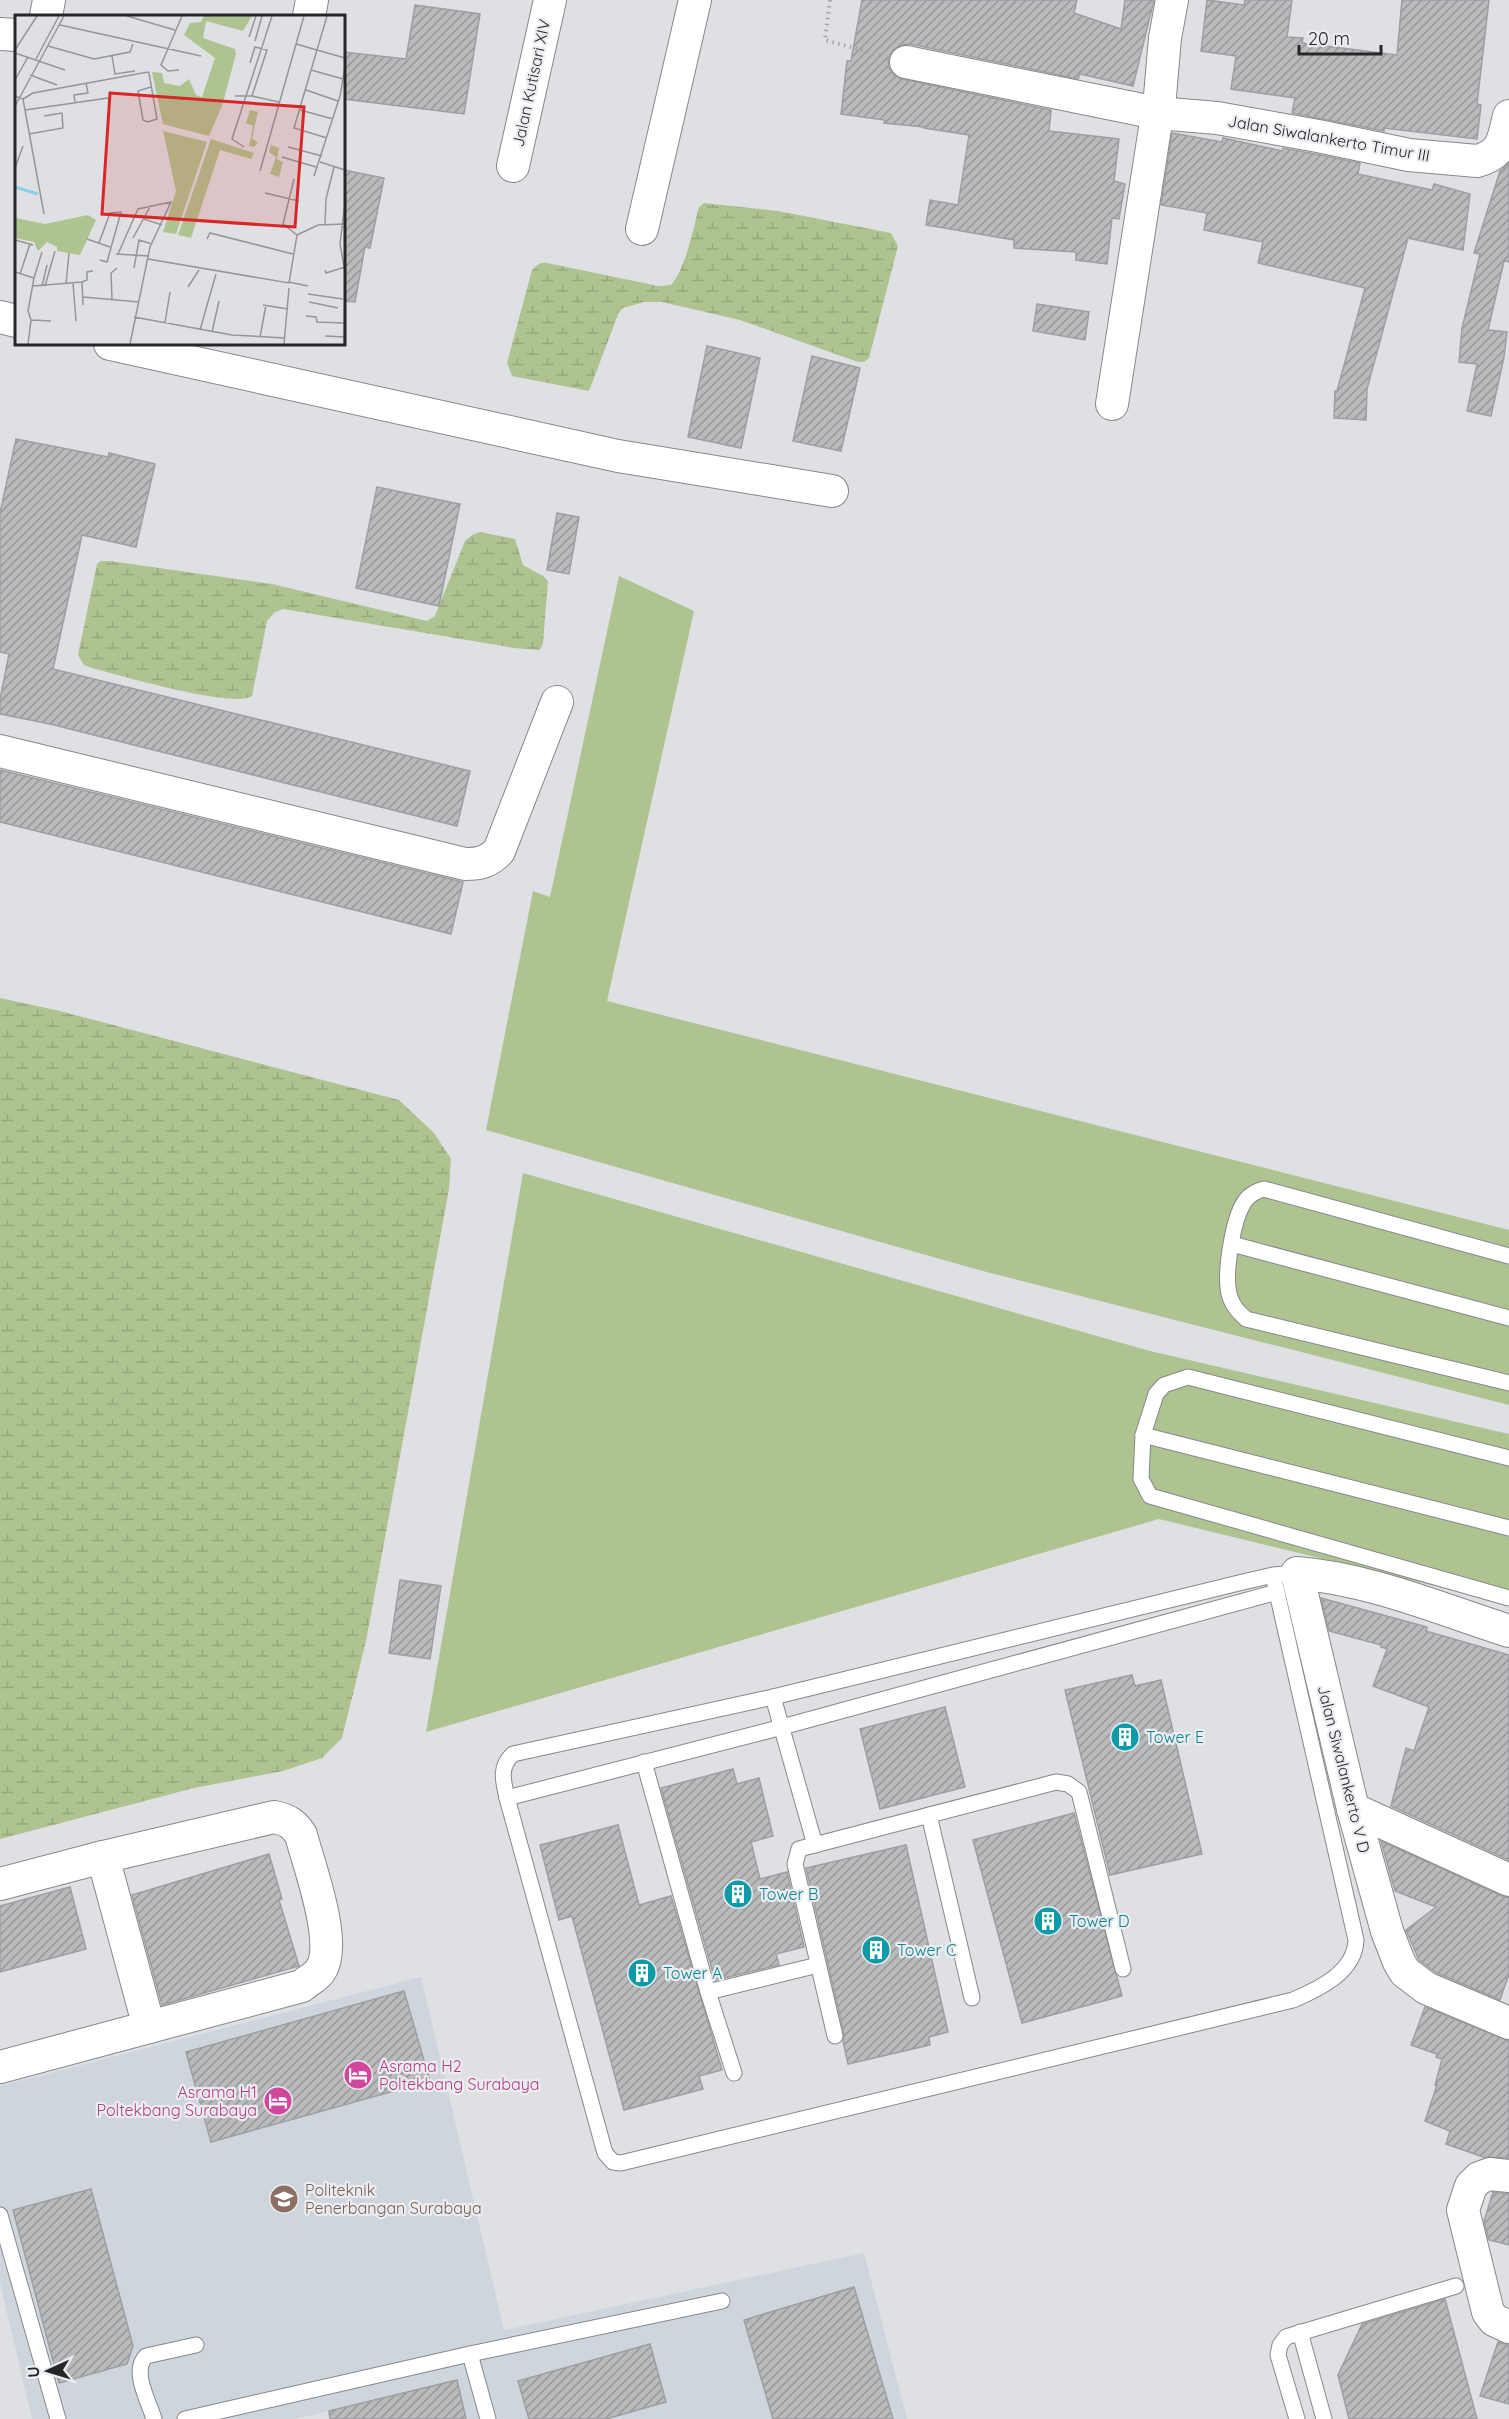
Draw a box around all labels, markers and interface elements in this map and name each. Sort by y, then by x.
inset map [15,15,345,345]
street label: Jalan Kutisari XIV [508,17,554,149]
scale bar [1299,18,1382,56]
text: 20 m [1308,27,1350,50]
street label: Jalan Siwalankerto Timur III [1226,110,1432,166]
street label: Jalan Siwalankerto V D [1313,1683,1375,1855]
building icon: Tower E [1109,1721,1141,1753]
place label: Tower E [1146,1727,1204,1747]
building icon: Tower B [722,1878,754,1910]
place label: Tower B [759,1884,818,1904]
building icon: Tower D [1032,1905,1064,1937]
place label: Tower D [1069,1911,1130,1931]
building icon: Tower C [860,1934,892,1966]
place label: Tower C [897,1940,956,1960]
building icon: Tower A [626,1957,658,1989]
place label: Tower A [663,1963,722,1983]
place label: Asrama H2 Poltekbang Surabaya [379,2056,539,2094]
hotel icon: Asrama H2 Poltekbang Surabaya [342,2059,374,2091]
place label: Asrama H1 Poltekbang Surabaya [97,2082,257,2120]
hotel icon: Asrama H1 Poltekbang Surabaya [262,2085,294,2117]
place label: Politeknik Penerbangan Surabaya [305,2180,482,2218]
school or university icon: Politeknik Penerbangan Surabaya [268,2183,300,2215]
north arrow [18,2341,78,2401]
text: U [23,2366,43,2378]

